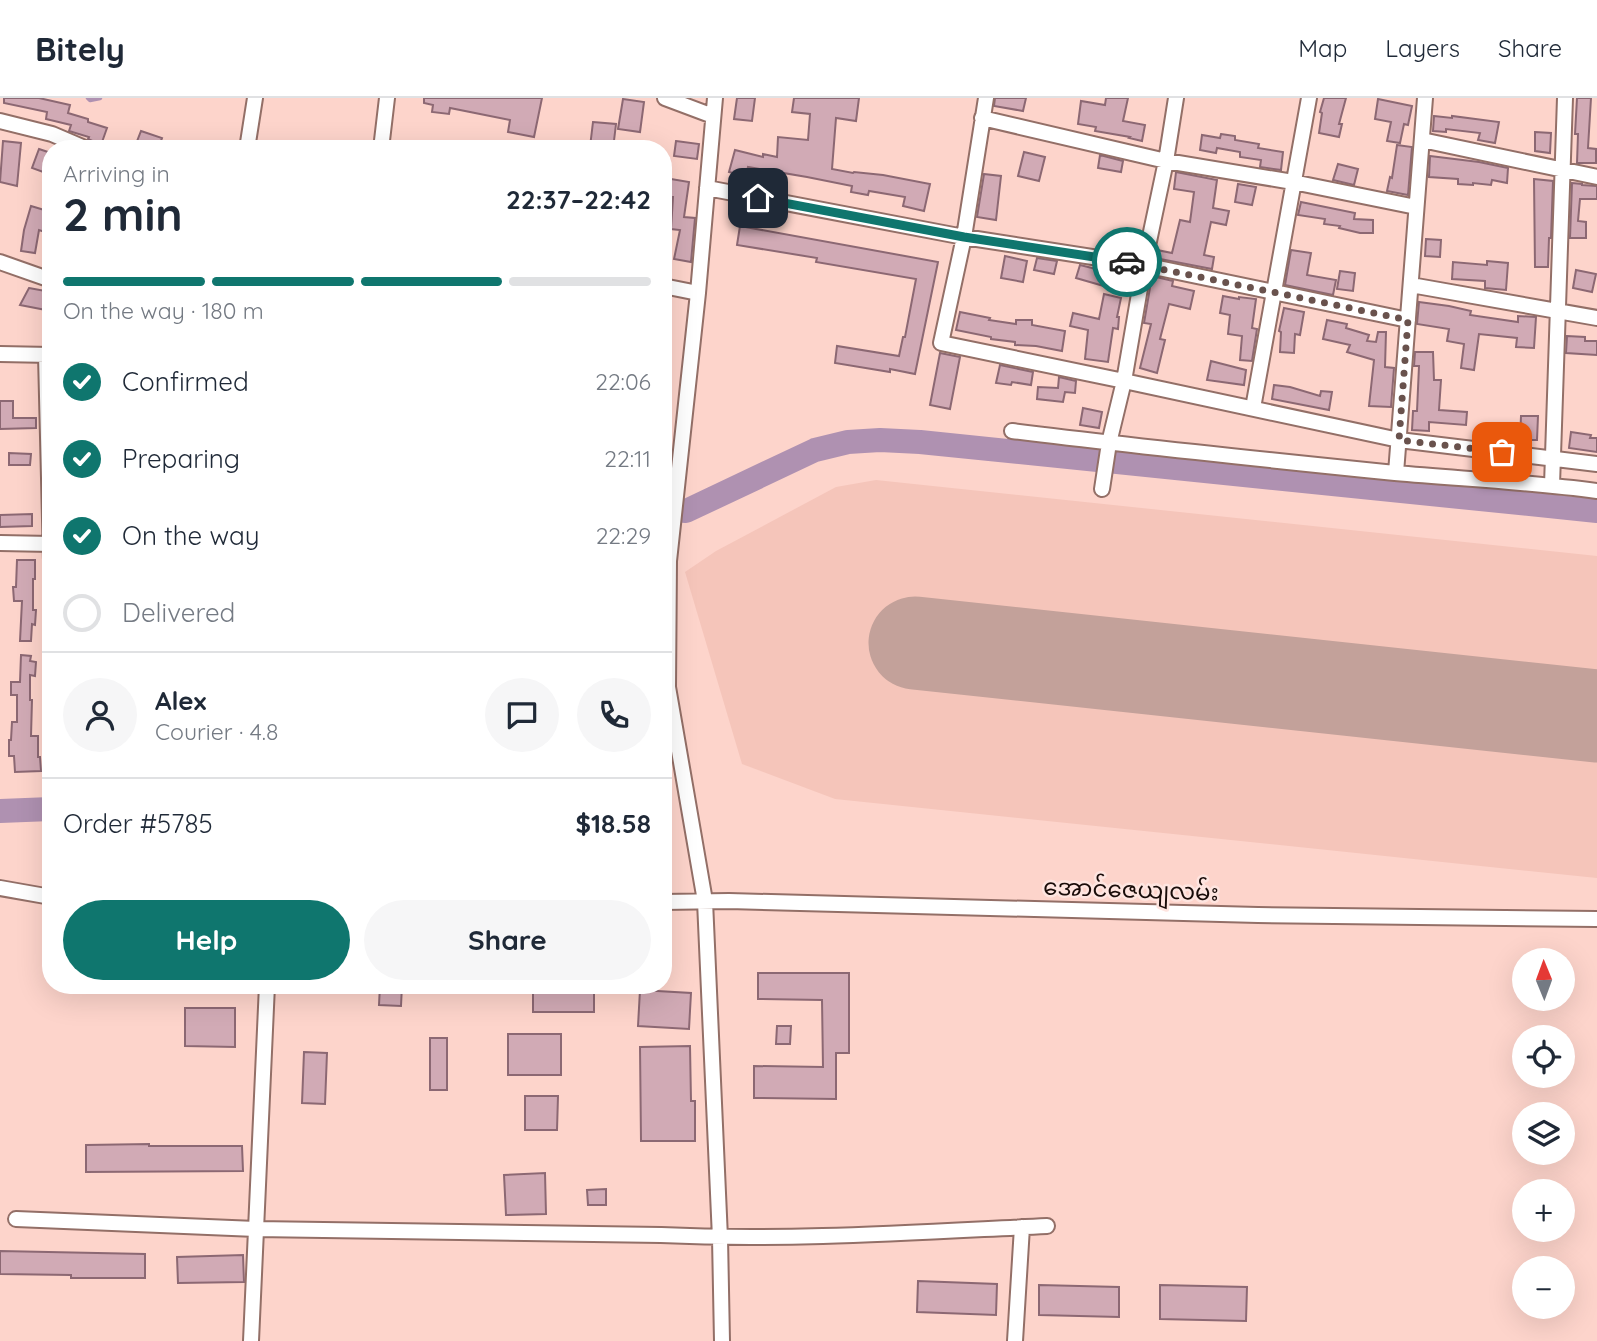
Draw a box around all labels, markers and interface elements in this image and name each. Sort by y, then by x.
text: Bitely [35,28,125,69]
text: Map [1298,33,1347,63]
text: Layers [1385,33,1460,63]
text: Share [1498,33,1562,63]
text: Arriving in [63,159,170,188]
pin [728,168,788,228]
icon: home [739,179,777,217]
text: 22:37–22:42 [506,183,651,216]
text: 2 min [63,185,183,243]
courier [1092,227,1162,297]
icon: car [1108,243,1146,281]
text: On the way · 180 m [63,296,264,325]
icon: check [63,363,101,401]
text: Confirmed [122,365,249,398]
text: 22:06 [595,367,651,396]
pin [1472,422,1532,482]
icon: bag [1483,433,1521,471]
icon: check [63,440,101,478]
text: Preparing [122,442,240,475]
text: 22:11 [604,444,651,473]
icon: check [63,517,101,555]
text: On the way [122,519,260,552]
text: 22:29 [596,521,651,550]
text: Delivered [122,596,235,629]
button: person [63,678,137,752]
button: chat [485,678,559,752]
button: phone [577,678,651,752]
text: Alex [155,684,206,717]
text: Courier · 4.8 [155,717,278,746]
text: Order #5785 [63,807,213,840]
text: $18.58 [575,807,651,840]
street label: အောင်ဇေယျလမ်း [1043,870,1219,912]
button: Help [63,900,350,980]
button: Share [364,900,651,980]
north arrow [1512,948,1575,1012]
map controls [1512,948,1575,1319]
button: locate [1512,1025,1575,1088]
button: layers [1512,1102,1575,1165]
button: + [1512,1179,1575,1242]
button: − [1512,1256,1575,1319]

